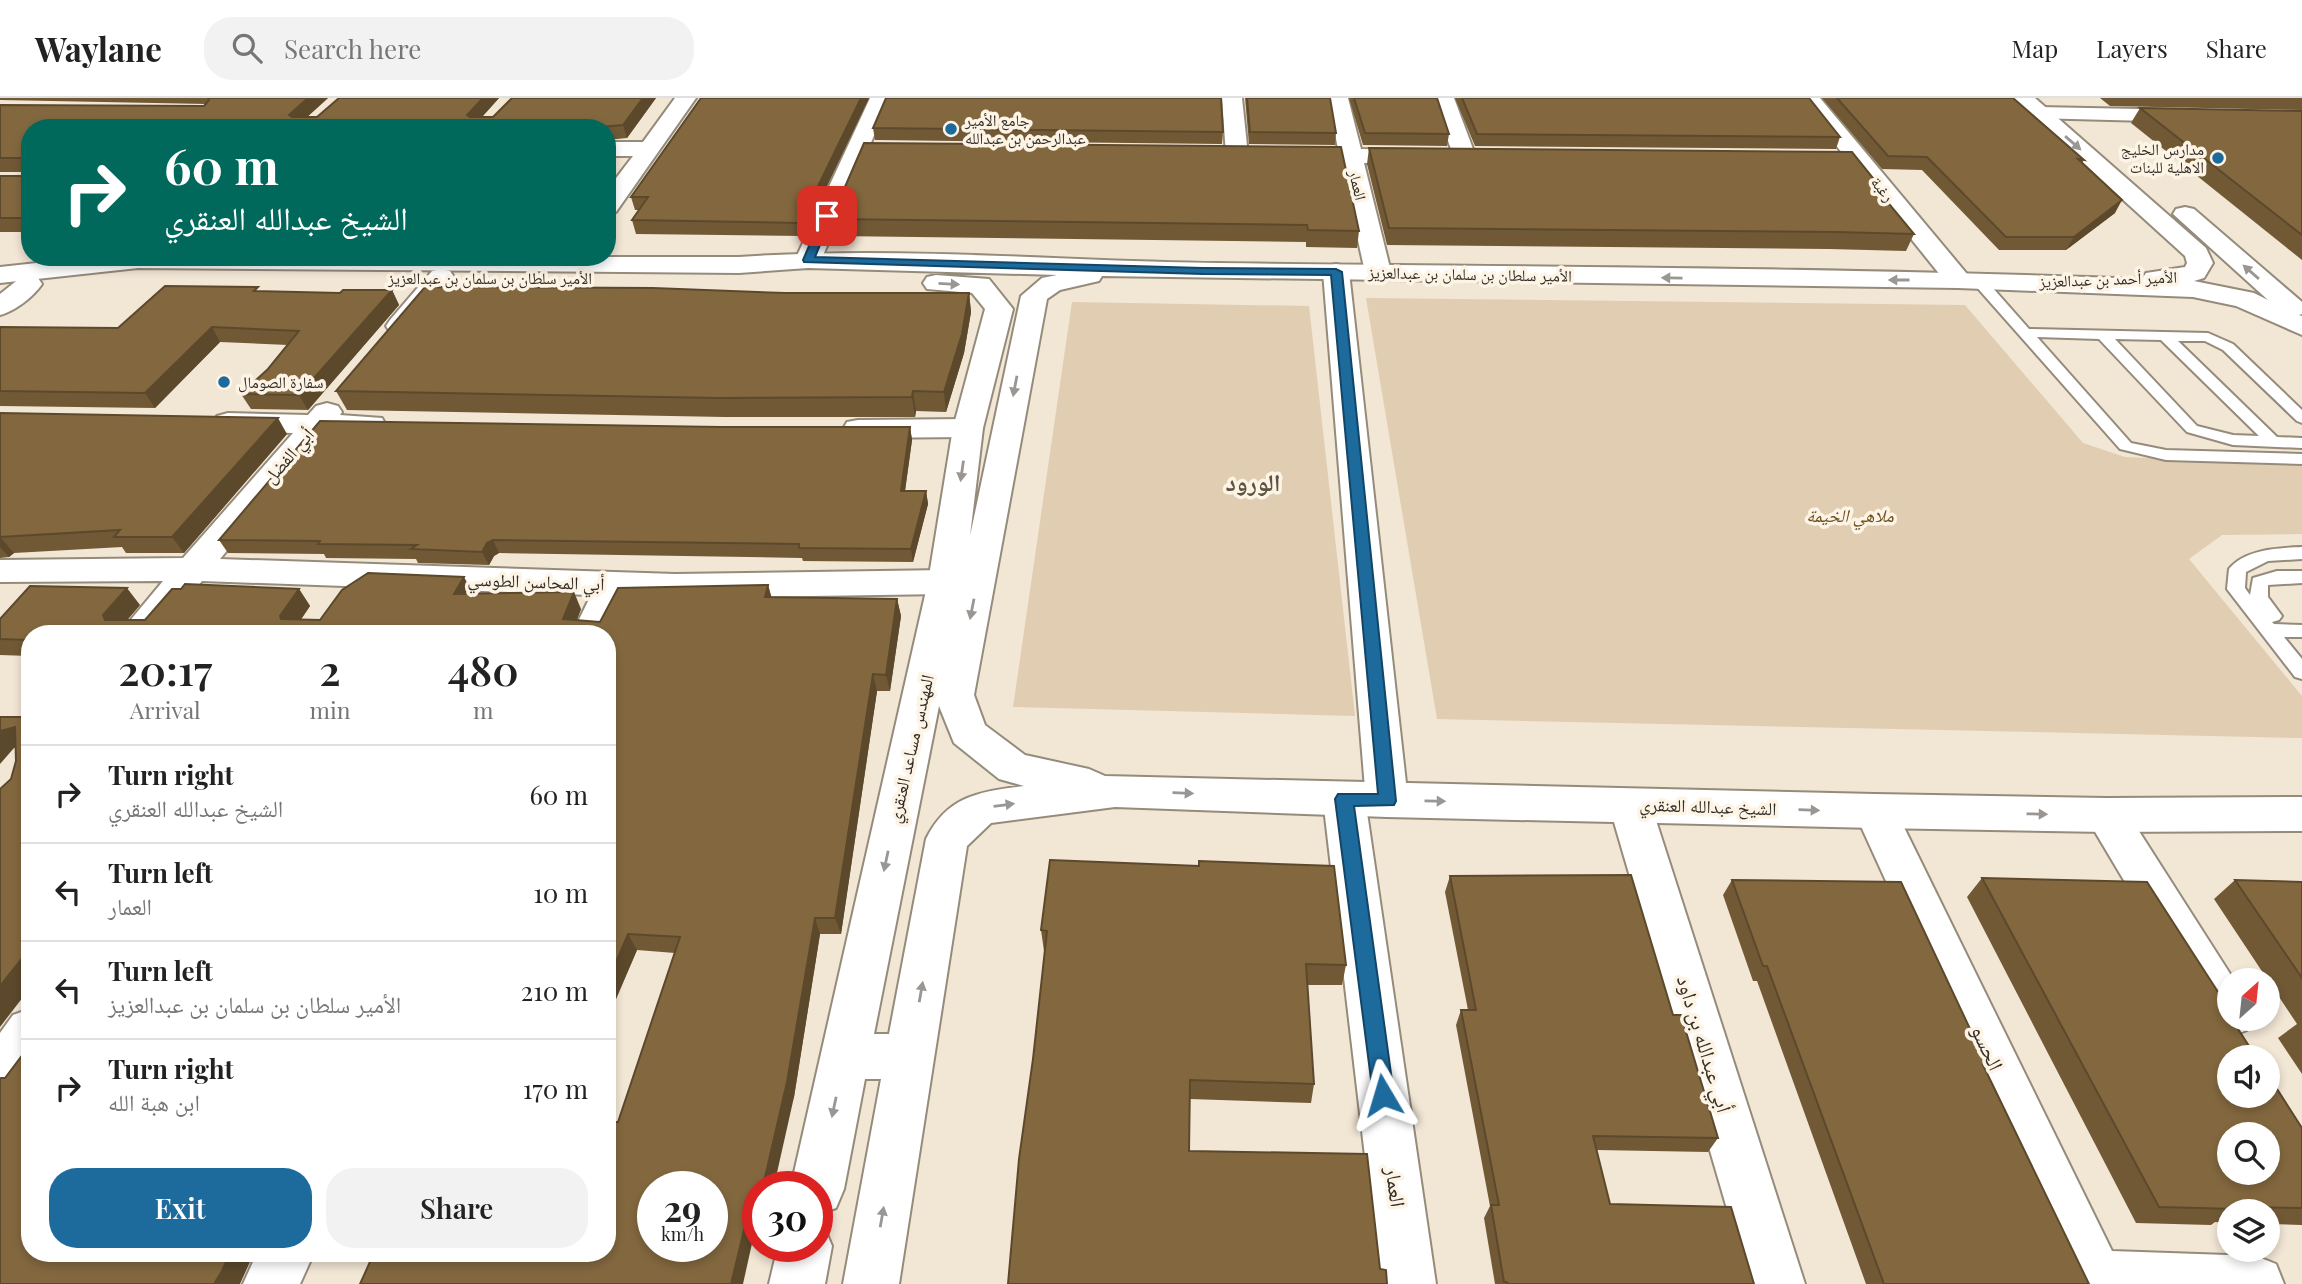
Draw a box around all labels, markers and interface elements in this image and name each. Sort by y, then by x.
search box [204,17,694,80]
text: Waylane [35,26,162,70]
icon: search [228,29,266,67]
text: Search here [284,31,421,66]
text: Map [2012,32,2058,64]
text: Layers [2096,32,2168,64]
text: Share [2206,32,2267,64]
place label: جامع الأمير عبدالرحمن بن عبدالله [964,109,1086,149]
marker: جامع الأمير عبدالرحمن بن عبدالله [943,121,959,137]
text: 60 m [164,132,279,197]
one-way arrow [2065,135,2082,150]
place label: مدارس الخليج الاهلية للبنات [2121,138,2204,177]
icon: right [49,147,140,238]
marker: مدارس الخليج الاهلية للبنات [2210,150,2226,166]
street label: العمار [1345,167,1372,202]
street label: رغبة [1867,172,1900,205]
pin [797,186,857,246]
text: الشيخ عبدالله العنقري [164,195,408,238]
icon: arrive [808,197,846,235]
street label: الأمير سلطان بن سلمان بن عبدالعزيز [1367,261,1572,287]
one-way arrow [2243,264,2260,280]
street label: الأمير أحمد بن عبدالعزيز [2038,266,2177,292]
street label: الأمير سلطان بن سلمان بن عبدالعزيز [387,267,592,289]
one-way arrow [1660,272,1682,284]
one-way arrow [1888,274,1910,286]
one-way arrow [939,278,961,289]
place label: سفارة الصومال [238,371,323,393]
marker: سفارة الصومال [216,374,232,390]
one-way arrow [1009,375,1020,397]
street label: أبي الفضل [258,423,322,490]
one-way arrow [957,460,968,482]
district label: الورود [1225,465,1281,497]
park label: ملاهي الخيمة [1806,503,1894,531]
street label: أبي المحاسن الطوسي [467,567,605,599]
one-way arrow [966,598,977,620]
text: 20:17 [118,641,212,697]
text: 2 [319,641,341,697]
text: 480 [448,641,519,697]
street label: المهندس مساعد العنقري [881,672,942,826]
text: Arrival [130,694,201,725]
text: min [310,694,350,725]
text: m [473,694,493,725]
text: Turn right [108,757,234,792]
icon: right [49,775,87,813]
text: 60 m [529,777,588,812]
one-way arrow [1172,788,1194,799]
text: الشيخ عبدالله العنقري [108,792,283,823]
street label: الشيخ عبدالله العنقري [1639,792,1777,824]
one-way arrow [1424,796,1446,807]
one-way arrow [993,800,1015,811]
one-way arrow [1799,804,1821,815]
one-way arrow [2026,808,2048,820]
one-way arrow [881,850,892,872]
text: Turn left [108,855,213,890]
icon: left [49,873,87,911]
text: 10 m [533,875,588,910]
text: العمار [108,890,152,921]
text: Turn left [108,953,213,988]
north arrow [2217,968,2280,1031]
map controls [2217,968,2280,1262]
icon: left [49,971,87,1009]
street label: أبي عبدالله بن داود [1668,971,1740,1117]
text: 210 m [521,973,588,1008]
one-way arrow [916,981,927,1003]
text: الأمير سلطان بن سلمان بن عبدالعزيز [108,988,401,1019]
street label: الحسو [1966,1020,2011,1074]
button: sound [2217,1045,2280,1108]
text: Turn right [108,1051,234,1086]
position arrow [1346,1058,1420,1132]
icon: right [49,1069,87,1107]
text: 170 m [523,1071,588,1106]
text: ابن هبة الله [108,1086,200,1117]
one-way arrow [829,1096,840,1118]
button: search [2217,1122,2280,1185]
street label: العمار [1380,1164,1414,1209]
button: Exit [49,1168,312,1248]
button: Share [326,1168,588,1248]
speed limit sign: 30 [742,1171,833,1262]
text: 29 [664,1184,701,1231]
button: layers [2217,1199,2280,1262]
one-way arrow [877,1206,888,1228]
text: km/h [661,1222,704,1246]

